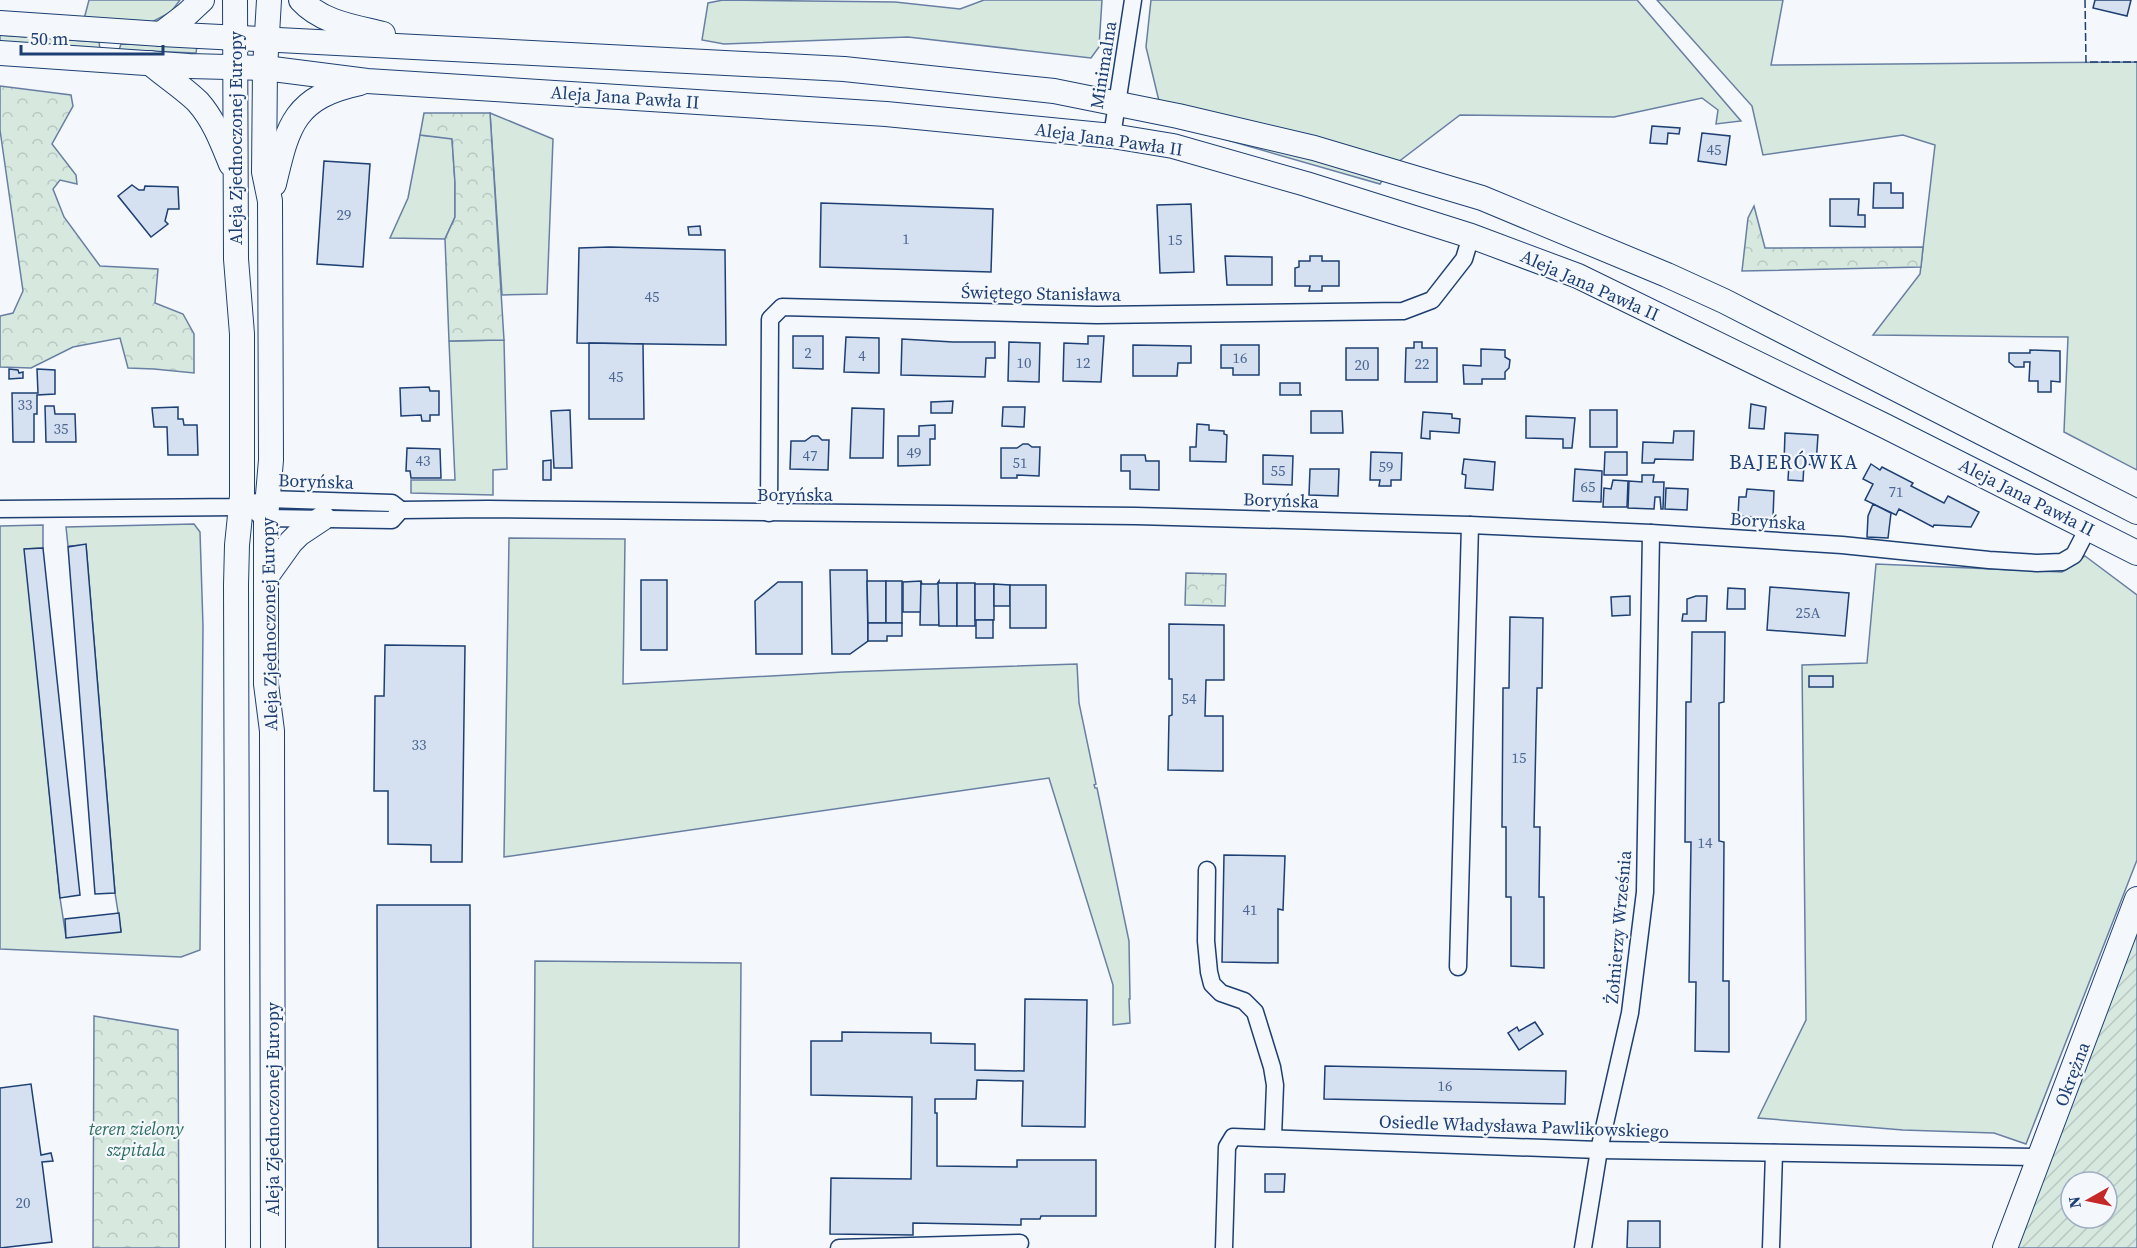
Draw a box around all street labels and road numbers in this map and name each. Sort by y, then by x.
street label: Minimalna [1084,18,1122,111]
street label: Aleja Zjednoczonej Europy [223,30,248,245]
street label: Aleja Jana Pawła II [550,79,700,115]
street label: Aleja Jana Pawła II [1033,116,1185,162]
street label: Aleja Jana Pawła II [1517,243,1663,327]
street label: Świętego Stanisława [961,279,1122,307]
street label: Aleja Jana Pawła II [1955,452,2099,542]
street label: Boryńska [278,467,355,495]
street label: Boryńska [757,482,834,507]
street label: Boryńska [1243,486,1320,514]
street label: Boryńska [1729,506,1807,536]
street label: Aleja Zjednoczonej Europy [255,516,283,731]
street label: Żołnierzy Września [1599,848,1637,1005]
street label: Aleja Zjednoczonej Europy [260,1001,285,1216]
street label: Okrężna [2048,1037,2096,1110]
street label: Osiedle Władysława Pawlikowskiego [1379,1108,1670,1144]

